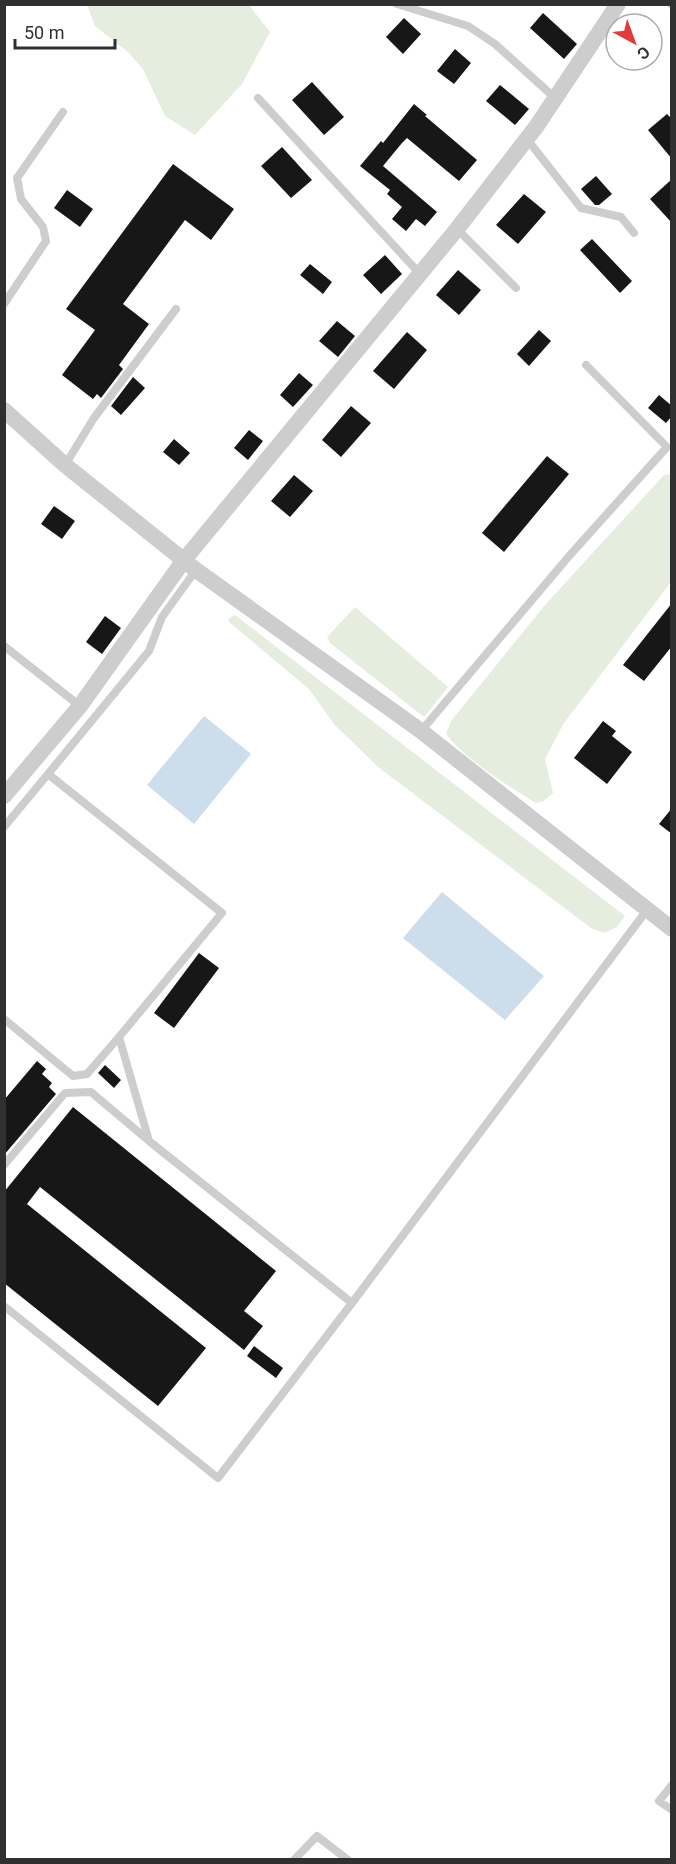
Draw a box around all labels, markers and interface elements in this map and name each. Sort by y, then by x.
scale bar [15,12,116,50]
north arrow [604,12,664,72]
text: 50 m [24,22,64,43]
text: С [633,42,654,64]

